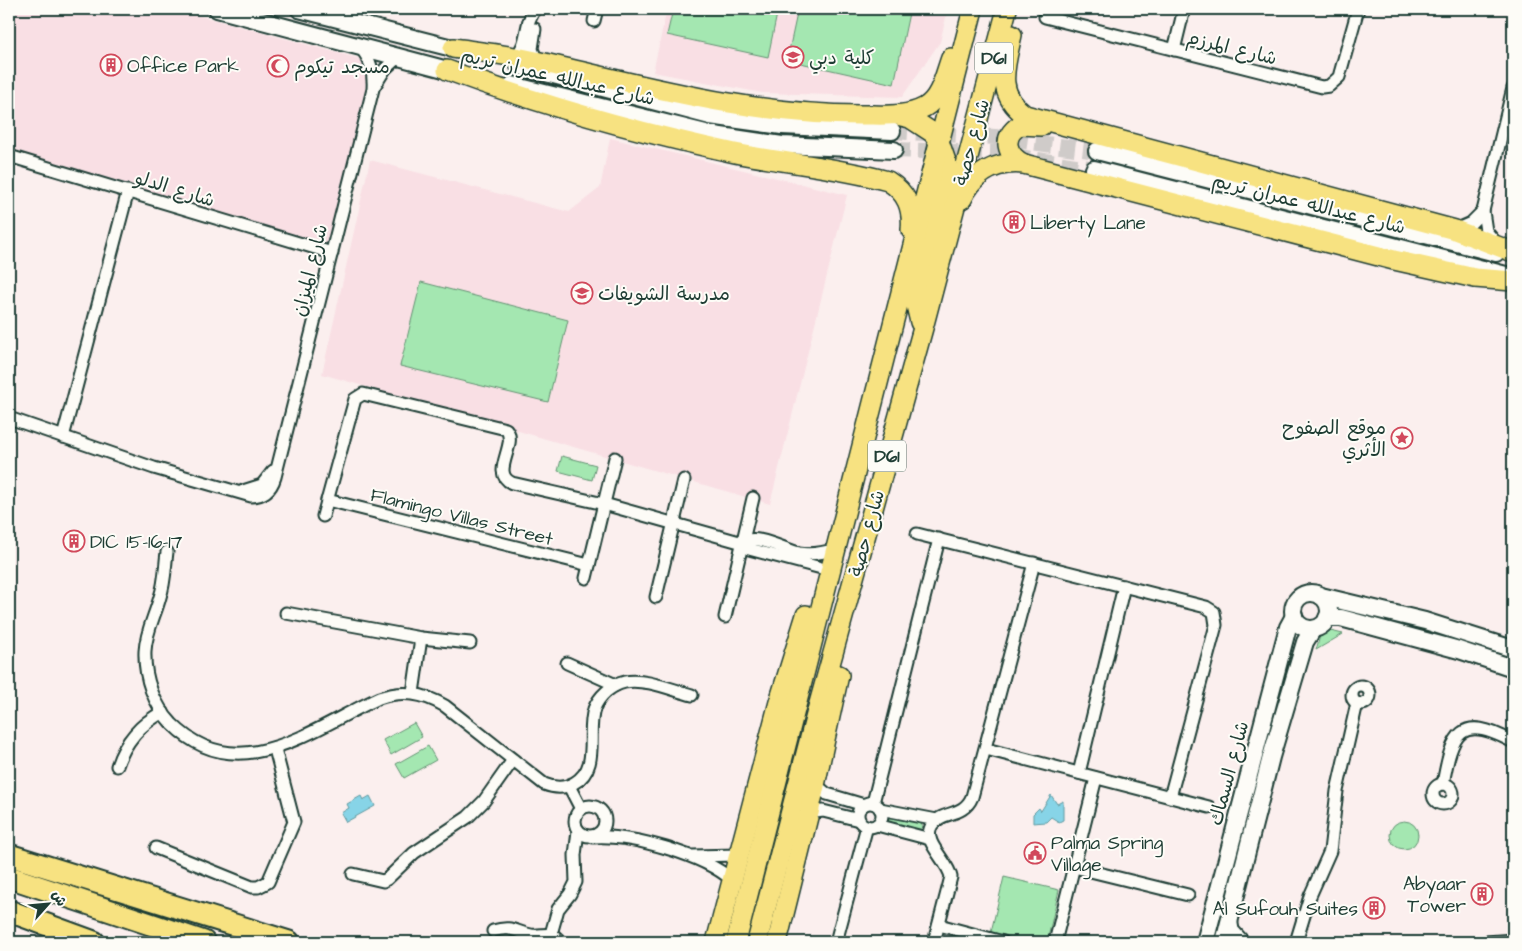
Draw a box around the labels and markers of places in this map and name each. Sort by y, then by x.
school or university icon: كلية دبي [781,45,805,69]
place label: كلية دبي [809,45,874,74]
building icon: Office Park [99,53,123,77]
place label: Office Park [127,53,239,80]
mosque icon: مسجد تيكوم [266,54,290,78]
place label: مسجد تيكوم [294,54,390,81]
building icon: Liberty Lane [1002,210,1026,234]
place label: Liberty Lane [1030,210,1146,238]
school or university icon: مدرسة الشويفات [570,281,594,305]
place label: مدرسة الشويفات [598,281,730,308]
place label: موقع الصفوح الأثري [1282,415,1386,464]
place icon: موقع الصفوح الأثري [1390,426,1414,450]
building icon: DIC 15-16-17 [62,529,86,553]
place label: DIC 15-16-17 [90,529,183,556]
place label: Palma Spring Village [1051,830,1163,880]
public building icon: Palma Spring Village [1023,841,1047,865]
place label: Abyaar Tower [1403,871,1467,920]
building icon: Abyaar Tower [1470,882,1494,906]
place label: Al Sufouh Suites [1213,896,1358,923]
building icon: Al Sufouh Suites [1362,896,1386,920]

